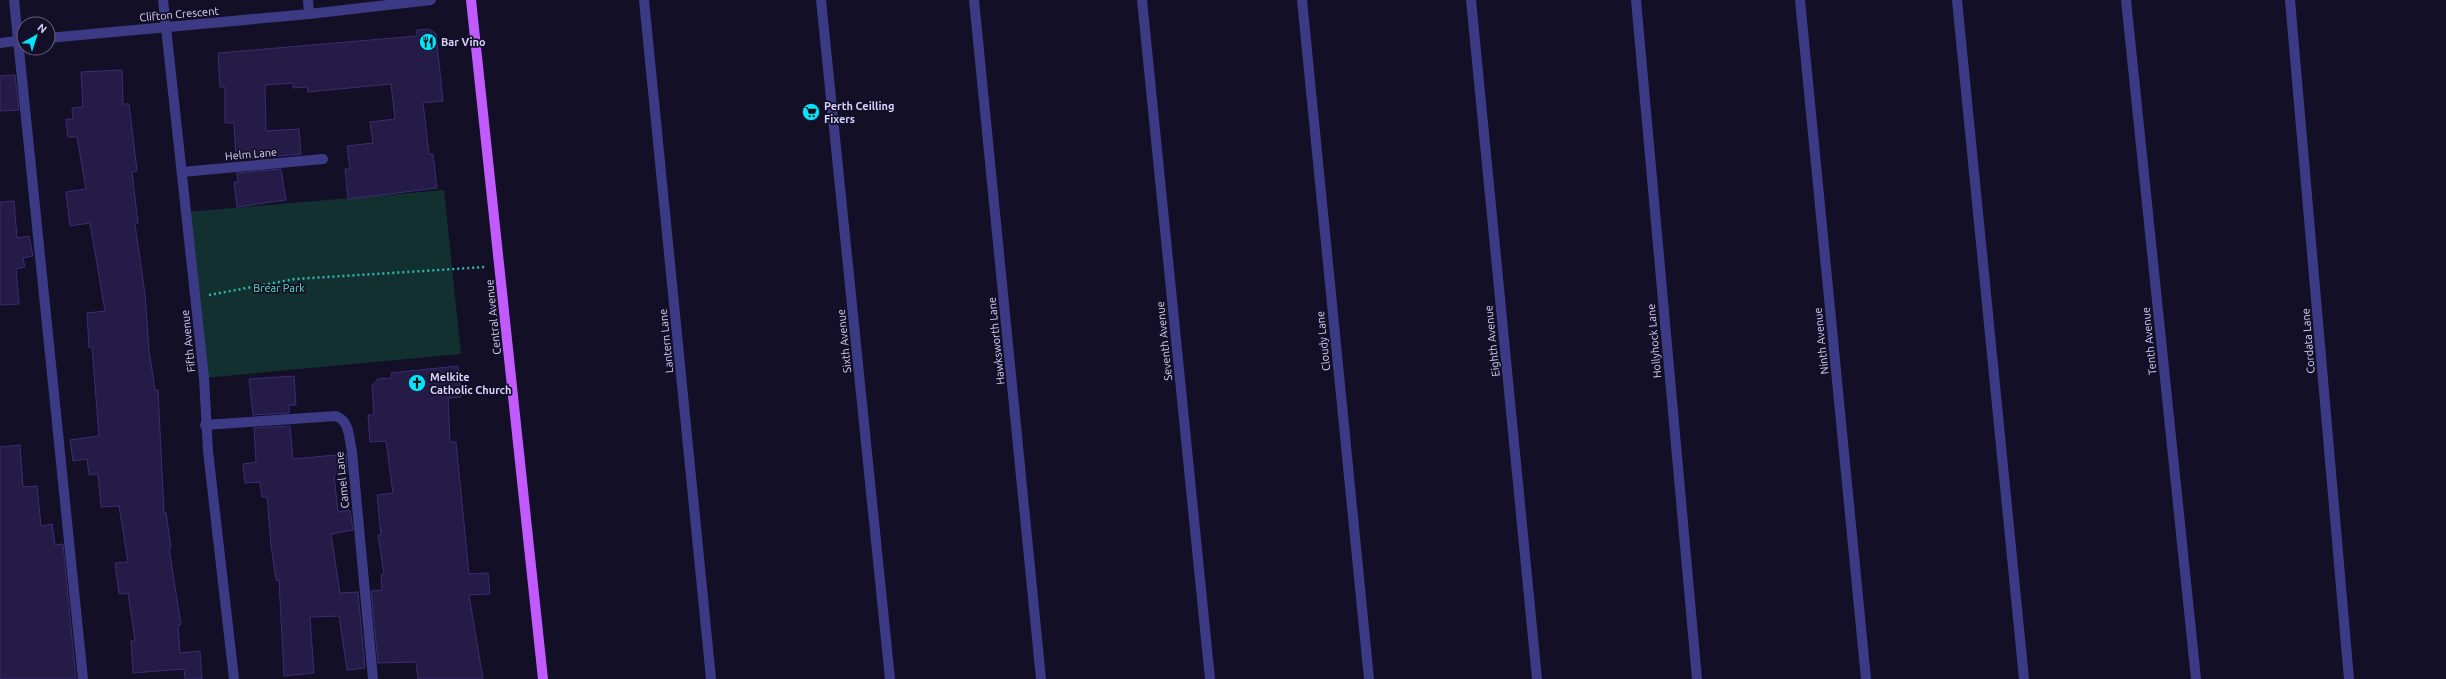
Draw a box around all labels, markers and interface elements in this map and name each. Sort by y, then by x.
street label: Clifton Crescent [139,4,220,23]
north arrow [16,16,56,56]
text: N [35,21,49,35]
restaurant icon: Bar Vino [418,32,438,52]
place label: Bar Vino [441,36,486,48]
place label: Perth Ceilling Fixers [824,100,894,125]
supermarket icon: Perth Ceilling Fixers [801,102,821,122]
street label: Helm Lane [224,146,278,162]
street label: Central Avenue [483,279,503,355]
park label: Brear Park [253,282,305,294]
street label: Hawksworth Lane [985,297,1007,385]
street label: Seventh Avenue [1154,301,1174,381]
street label: Hollyhock Lane [1645,303,1663,379]
street label: Eighth Avenue [1482,305,1502,377]
street label: Tenth Avenue [2139,306,2159,376]
street label: Ninth Avenue [1812,307,1830,375]
street label: Lantern Lane [657,308,675,374]
street label: Sixth Avenue [835,308,853,374]
street label: Cordata Lane [2299,308,2317,374]
street label: Fifth Avenue [179,309,197,373]
street label: Cloudy Lane [1314,310,1332,372]
place label: Melkite Catholic Church [430,371,511,396]
church icon: Melkite Catholic Church [407,373,427,393]
street label: Camel Lane [333,451,351,509]

